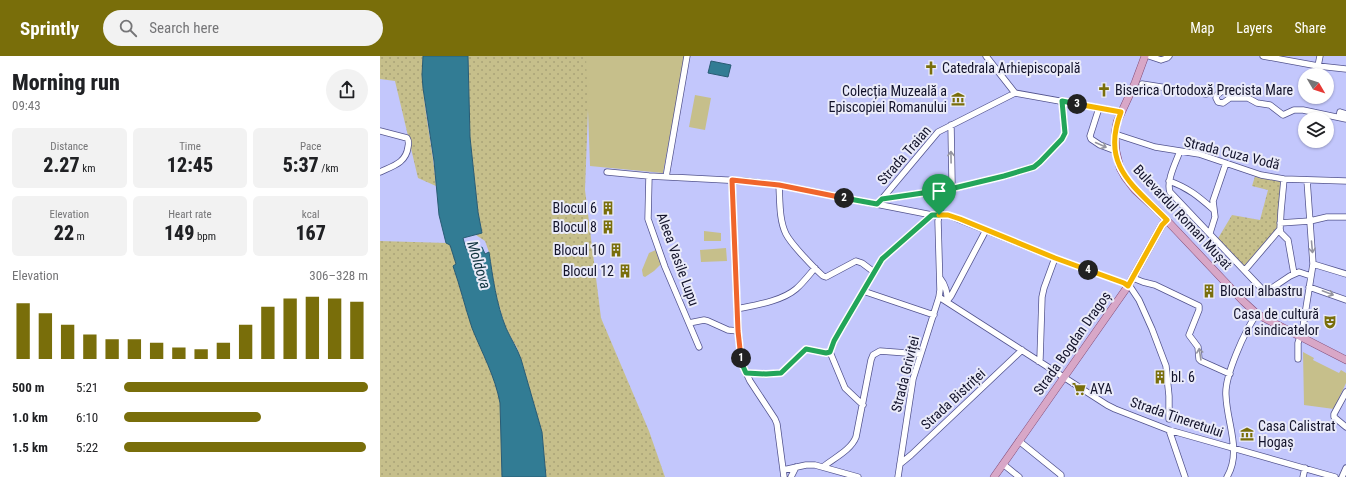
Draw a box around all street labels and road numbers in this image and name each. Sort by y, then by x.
street label: Strada Traian [874,122,934,188]
street label: Strada Cuza Vodă [1183,133,1281,173]
street label: Bulevardul Roman Mușat [1130,161,1236,273]
street label: Aleea Vasile Lupu [654,210,702,308]
street label: Strada Bogdan Dragoș [1030,288,1115,399]
street label: Strada Griviței [888,334,923,414]
street label: Strada Bistriței [918,365,989,433]
street label: Strada Tineretului [1128,394,1226,440]

